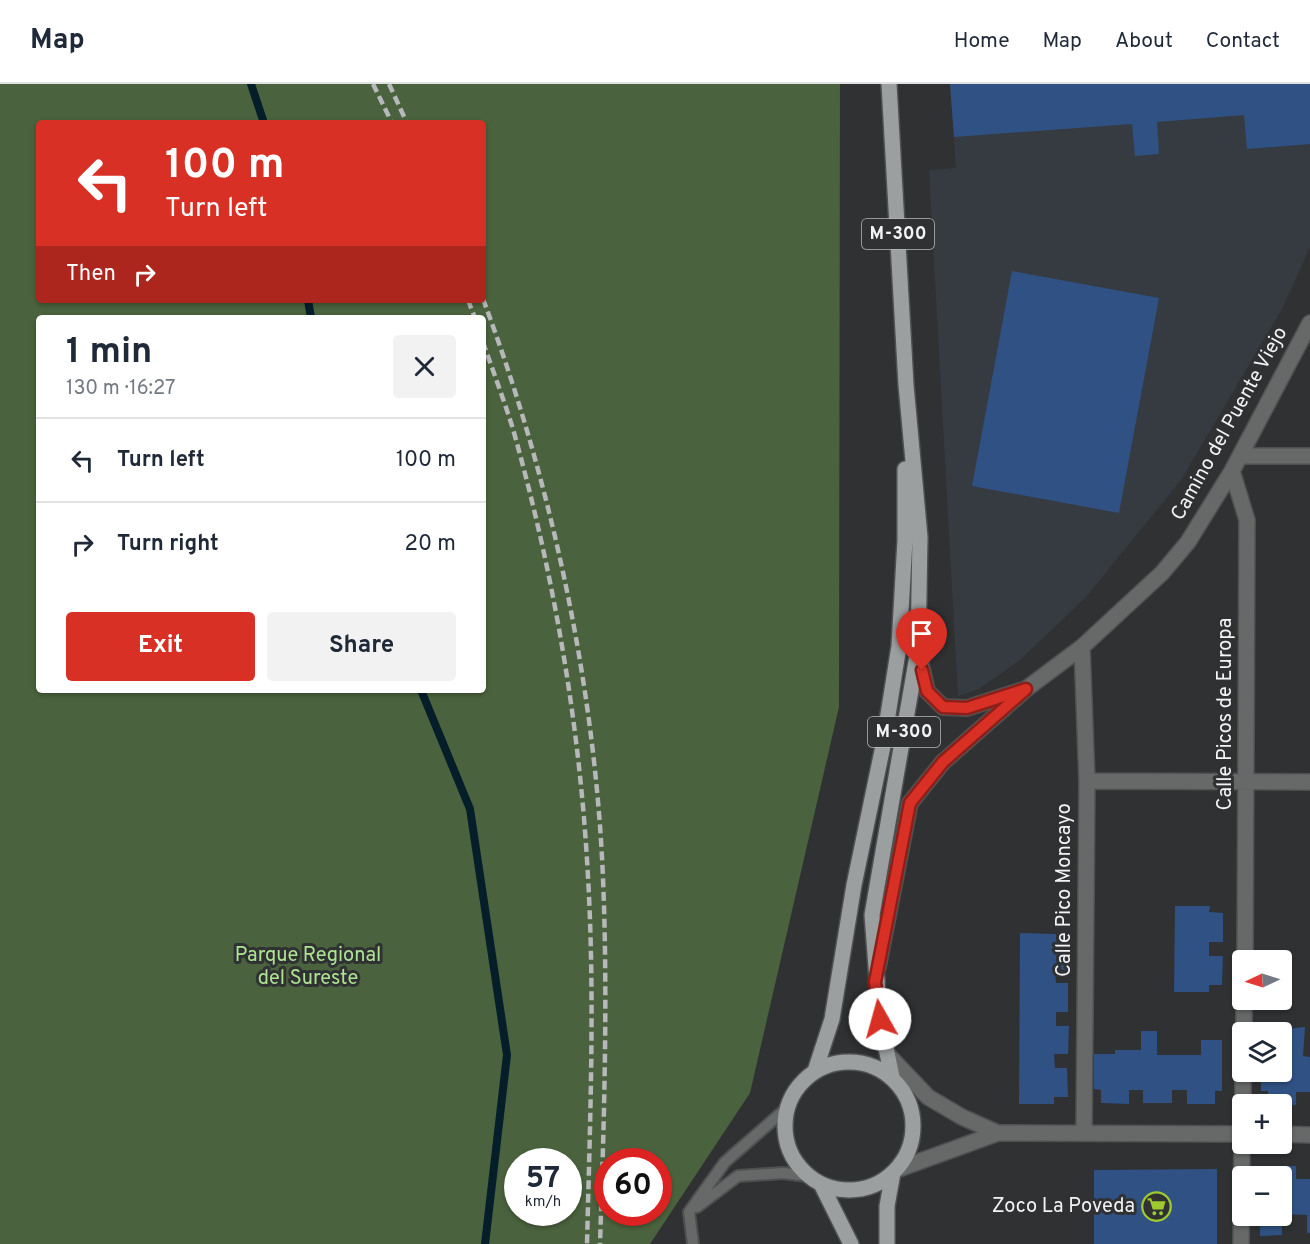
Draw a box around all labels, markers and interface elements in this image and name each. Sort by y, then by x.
text: Map [30,23,85,59]
text: Home [954,28,1010,55]
text: Map [1043,28,1082,55]
text: About [1115,28,1173,55]
text: Contact [1206,28,1280,55]
text: 100 m [165,140,284,193]
icon: left [66,144,144,222]
text: Turn left [165,192,267,226]
road number: M-300 [862,219,934,249]
icon: right [128,258,161,291]
text: Then [66,261,116,288]
street label: Camino del Puente Viejo [1166,323,1294,525]
text: 1 min [66,330,152,376]
button: close [393,335,456,398]
text: 130 m · 16:27 [66,376,176,402]
icon: left [66,444,99,477]
text: Turn left [117,447,205,474]
text: 100 m [396,447,456,474]
icon: right [66,528,99,561]
text: Turn right [117,531,219,558]
text: 20 m [405,531,456,558]
pin [896,608,947,670]
button: Exit [66,612,255,681]
button: Share [267,612,456,681]
icon: arrive [905,617,938,650]
street label: Calle Picos de Europa [1213,618,1239,810]
road number: M-300 [868,717,940,747]
street label: Calle Pico Moncayo [1052,803,1078,977]
park label: Parque Regional del Sureste [235,943,381,992]
north arrow [1232,950,1292,1010]
map controls [1232,950,1292,1226]
position arrow [848,987,912,1051]
button: layers [1232,1022,1292,1082]
button: + [1232,1094,1292,1154]
speed limit sign: 60 [594,1148,672,1226]
text: 57 [526,1161,560,1198]
button: − [1232,1166,1292,1226]
supermarket icon: Zoco La Poveda [1140,1191,1172,1223]
text: km/h [525,1193,561,1212]
place label: Zoco La Poveda [992,1194,1135,1220]

